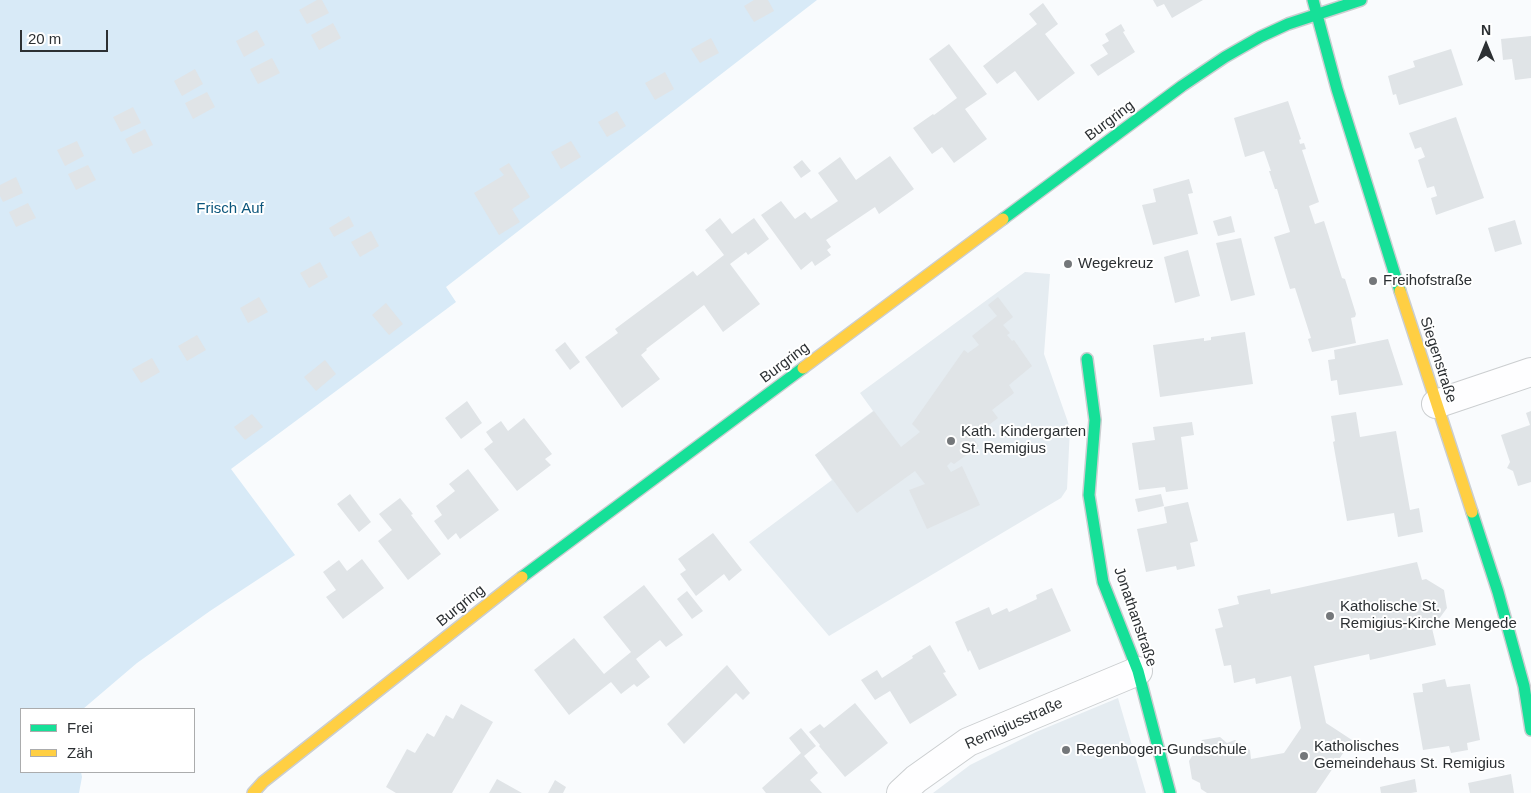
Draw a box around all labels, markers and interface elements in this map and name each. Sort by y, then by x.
scale bar [22,20,110,52]
north arrow [1461,20,1511,70]
text: N [1481,22,1491,38]
text: 20 m [28,30,61,47]
street label: Burgring [1082,97,1138,145]
park label: Frisch Auf [196,200,264,218]
place label: Wegekreuz [1078,255,1154,273]
marker: Wegekreuz [1062,258,1074,270]
place label: Freihofstraße [1383,272,1472,290]
marker: Freihofstraße [1367,275,1379,287]
street label: Siegenstraße [1416,315,1460,405]
street label: Burgring [757,339,813,387]
place label: Kath. Kindergarten St. Remigius [961,423,1086,458]
marker: Kath. Kindergarten St. Remigius [945,435,957,447]
street label: Jonathanstraße [1110,565,1160,669]
street label: Burgring [433,581,489,631]
place label: Katholische St. Remigius-Kirche Mengede [1340,598,1517,633]
marker: Katholische St. Remigius-Kirche Mengede [1324,610,1336,622]
street label: Remigiusstraße [962,694,1066,754]
legend [20,708,195,773]
text: Frei [67,719,93,736]
place label: Katholisches Gemeindehaus St. Remigius [1314,738,1505,773]
place label: Regenbogen-Gundschule [1076,741,1247,759]
text: Zäh [67,744,93,761]
marker: Regenbogen-Gundschule [1060,744,1072,756]
marker: Katholisches Gemeindehaus St. Remigius [1298,750,1310,762]

